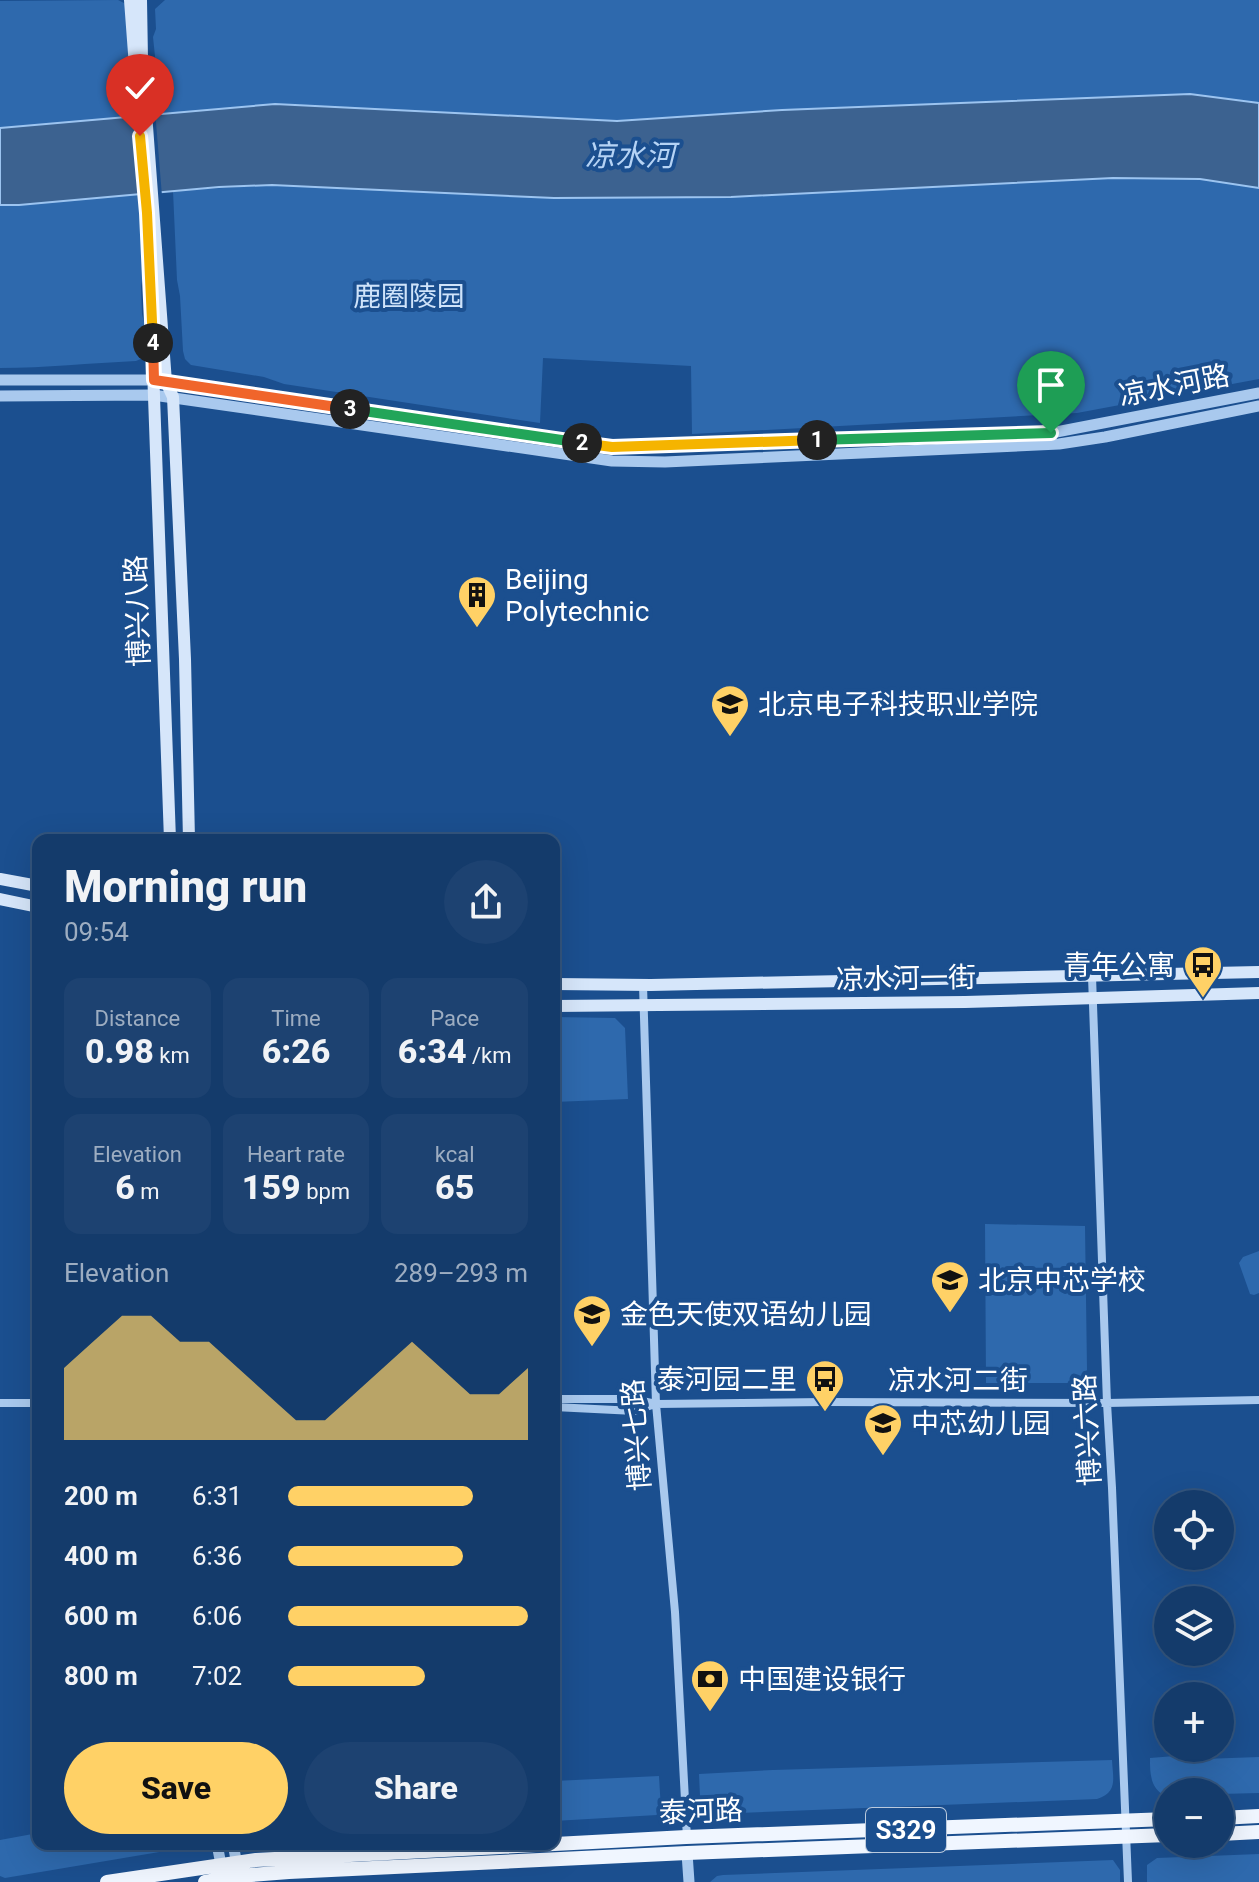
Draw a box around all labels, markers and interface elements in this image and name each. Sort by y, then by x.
pin [106,54,174,136]
icon: check [118,66,162,110]
water label: 凉水河 [585,138,680,173]
park label: 鹿圈陵园 [353,280,465,313]
pin: 4 [133,323,173,363]
text: 4 [147,330,159,355]
pin [1017,351,1085,433]
street label: 凉水河路 [1116,359,1232,412]
icon: arrive [1029,363,1073,407]
pin: 3 [330,389,370,429]
text: 3 [344,396,356,421]
pin: 1 [797,420,837,460]
pin: 2 [562,423,602,463]
text: 1 [811,427,823,452]
text: 2 [576,430,588,455]
street label: 博兴八路 [119,554,156,668]
place label: Beijing Polytechnic [505,563,650,628]
building icon: Beijing Polytechnic [456,574,498,629]
school or university icon: 北京电子科技职业学院 [709,683,751,738]
place label: 北京电子科技职业学院 [758,688,1038,721]
button: share [444,860,528,944]
text: Morning run [64,861,307,913]
text: 09:54 [64,917,129,947]
bus stop icon: 青年公寓 [1182,944,1224,999]
place label: 青年公寓 [1063,949,1175,982]
street label: 凉水河一街 [836,961,976,996]
text: Distance [95,1006,180,1031]
text: Time [271,1006,321,1031]
text: Pace [430,1006,479,1031]
text: 0.98 [85,1031,154,1071]
text: 6:26 [262,1031,330,1071]
text: 6:34 [398,1031,467,1071]
text: km [154,1043,190,1068]
text: /km [467,1043,512,1068]
text: Elevation [93,1142,182,1167]
text: Heart rate [247,1142,345,1167]
text: kcal [435,1142,475,1167]
text: 6 [115,1167,135,1207]
text: 159 [242,1167,301,1207]
text: 65 [435,1167,474,1207]
text: m [135,1179,160,1204]
text: bpm [301,1179,350,1204]
text: Elevation [64,1258,169,1288]
text: 289–293 m [394,1258,528,1288]
school or university icon: 北京中芯学校 [929,1259,971,1314]
place label: 北京中芯学校 [978,1264,1146,1297]
school or university icon: 金色天使双语幼儿园 [571,1293,613,1348]
place label: 金色天使双语幼儿园 [620,1298,872,1331]
bus stop icon: 泰河园二里 [804,1358,846,1413]
place label: 泰河园二里 [657,1363,797,1396]
street label: 凉水河二街 [888,1364,1028,1397]
street label: 博兴六路 [1068,1373,1107,1487]
street label: 博兴七路 [616,1378,657,1492]
school or university icon: 中芯幼儿园 [862,1402,904,1457]
place label: 中芯幼儿园 [911,1407,1051,1440]
text: 200 m [64,1481,138,1511]
text: 6:31 [192,1481,242,1511]
map controls [1154,1490,1234,1858]
button: locate [1154,1490,1234,1570]
text: 400 m [64,1541,138,1571]
text: 6:36 [192,1541,242,1571]
button: layers [1154,1586,1234,1666]
text: 600 m [64,1601,138,1631]
text: 6:06 [192,1601,242,1631]
bank icon: 中国建设银行 [689,1658,731,1713]
text: 800 m [64,1661,138,1691]
text: 7:02 [192,1661,242,1691]
place label: 中国建设银行 [738,1663,906,1696]
button: + [1154,1682,1234,1762]
button: Save [64,1742,288,1834]
button: Share [304,1742,528,1834]
button: − [1154,1778,1234,1858]
street label: 泰河路 [658,1794,744,1829]
road number: S329 [866,1808,946,1852]

